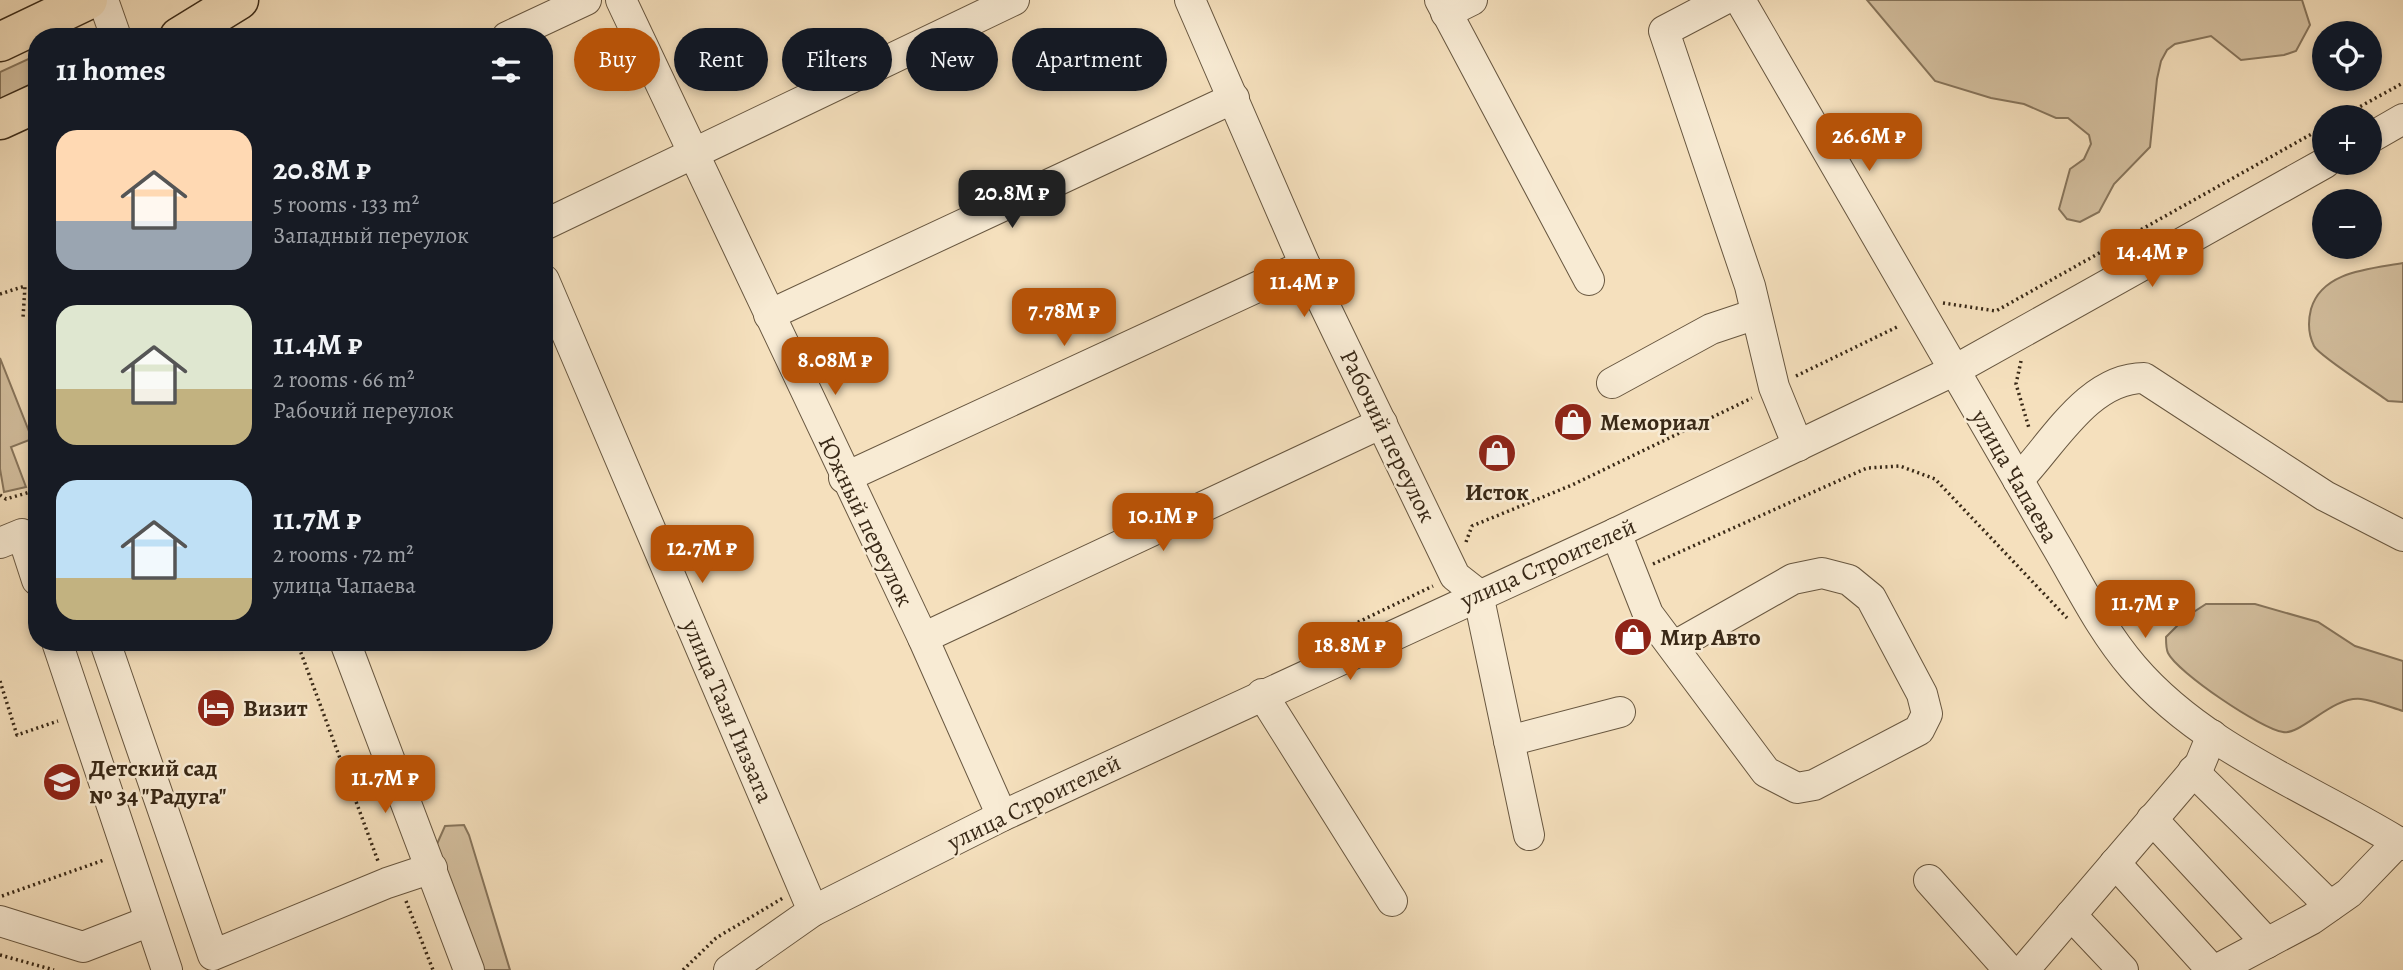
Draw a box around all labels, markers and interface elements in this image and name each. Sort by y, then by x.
map controls [2312,21,2382,259]
button: locate [2312,21,2382,91]
chip: Buy [574,28,660,91]
chip: Rent [674,28,768,91]
chip: Filters [782,28,892,91]
chip: New [906,28,998,91]
chip: Apartment [1012,28,1167,91]
text: 11 homes [56,50,166,90]
icon: filters [487,51,525,89]
button: + [2312,105,2382,175]
pin: 26.6M ₽ [1804,114,1934,173]
text: 26.6M ₽ [1832,120,1906,151]
text: 20.8M ₽ [273,149,371,189]
icon: home [112,158,196,242]
pin: 20.8M ₽ [947,170,1077,230]
text: 20.8M ₽ [974,177,1050,208]
text: 5 rooms · 133 m² [273,189,419,220]
button: − [2312,189,2382,259]
text: Западный переулок [273,220,469,251]
pin: 14.4M ₽ [2087,230,2217,289]
text: 14.4M ₽ [2116,236,2188,267]
pin: 11.4M ₽ [1239,260,1369,319]
text: 11.4M ₽ [1270,266,1338,297]
pin: 7.78M ₽ [999,288,1129,348]
text: 7.78M ₽ [1028,295,1100,326]
text: 11.4M ₽ [273,324,363,364]
icon: home [112,333,196,417]
pin: 8.08M ₽ [770,338,900,397]
text: 8.08M ₽ [797,344,873,375]
street label: Рабочий переулок [1332,344,1444,528]
text: 2 rooms · 66 m² [273,364,415,395]
text: Рабочий переулок [273,395,454,426]
shop icon: Мемориал [1552,401,1594,443]
street label: улица Чапаева [1963,403,2066,549]
place label: Мемориал [1600,406,1710,438]
street label: Южный переулок [811,430,921,612]
shop icon: Исток [1476,432,1518,474]
place label: Исток [1465,476,1529,508]
pin: 10.1M ₽ [1098,494,1228,553]
text: 11.7M ₽ [273,499,361,539]
text: 10.1M ₽ [1128,500,1198,531]
icon: home [112,508,196,592]
street label: улица Строителей [1454,510,1641,616]
pin: 12.7M ₽ [637,526,767,585]
text: 12.7M ₽ [667,532,737,563]
text: 2 rooms · 72 m² [273,539,414,570]
text: улица Чапаева [273,570,416,601]
pin: 11.7M ₽ [2080,580,2210,640]
text: 11.7M ₽ [2111,587,2179,618]
street label: улица Тази Гиззата [675,613,781,808]
shop icon: Мир Авто [1612,616,1654,658]
place label: Мир Авто [1660,621,1761,653]
pin: 18.8M ₽ [1285,622,1415,682]
text: 18.8M ₽ [1314,629,1386,660]
hotel icon: Визит [195,687,237,729]
place label: Визит [243,692,308,724]
street label: улица Строителей [941,746,1126,858]
place label: Детский сад № 34 "Радуга" [89,752,226,812]
pin: 11.7M ₽ [320,756,450,815]
school or university icon: Детский сад № 34 "Радуга" [41,761,83,803]
text: 11.7M ₽ [351,762,419,793]

